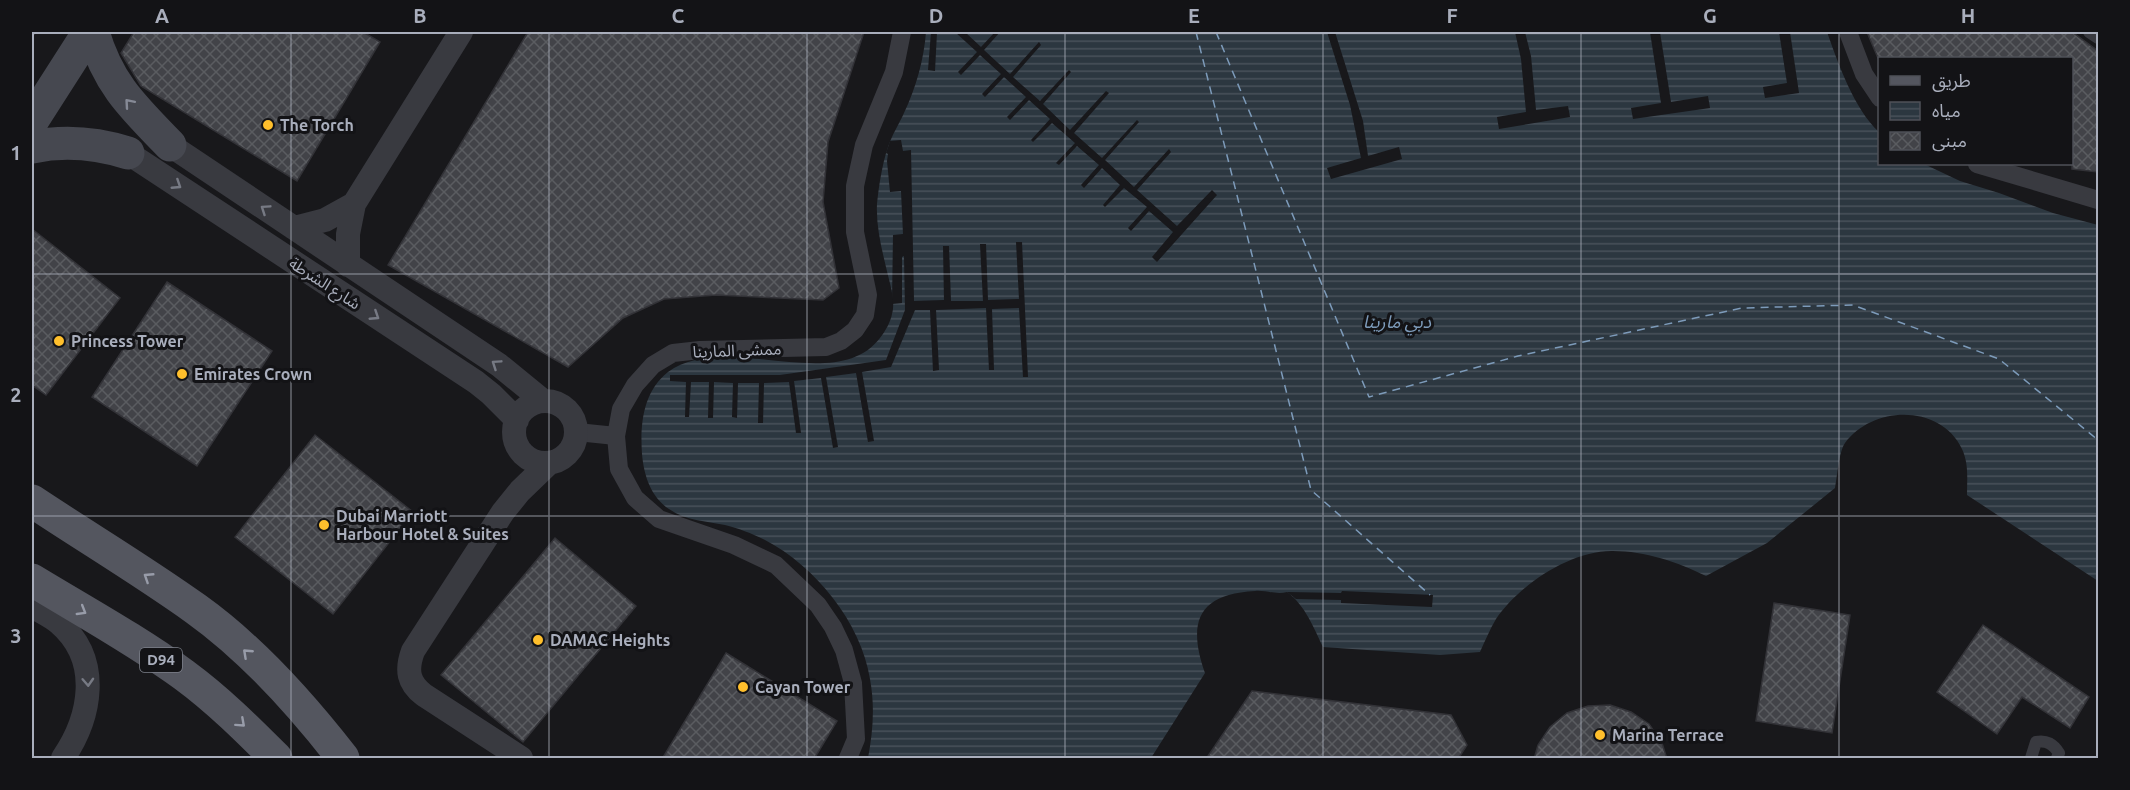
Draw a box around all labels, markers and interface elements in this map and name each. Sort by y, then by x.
text: A [155,4,169,27]
text: B [413,4,427,27]
text: C [672,4,685,27]
text: D [929,4,943,27]
text: E [1188,4,1200,27]
text: F [1446,4,1458,27]
text: G [1703,4,1717,27]
text: H [1961,4,1975,27]
legend [1878,57,2073,165]
text: طريق [1932,70,1971,92]
one-way arrow [126,99,137,110]
text: مياه [1932,100,1961,120]
place label: The Torch [280,116,354,134]
marker: The Torch [261,118,275,132]
text: مبنى [1932,130,1967,152]
text: 1 [10,141,22,164]
one-way arrow [171,178,181,190]
one-way arrow [261,205,272,216]
street label: شارع الشرطة [284,253,364,316]
one-way arrow [368,309,379,320]
water label: دبي مارينا [1363,311,1432,336]
place label: Princess Tower [71,332,184,350]
marker: Princess Tower [52,334,66,348]
street label: ممشى المارينا [692,339,782,362]
one-way arrow [492,360,503,371]
place label: Emirates Crown [194,365,312,383]
marker: Emirates Crown [175,367,189,381]
text: 2 [10,383,22,406]
place label: Dubai Marriott Harbour Hotel & Suites [336,507,509,543]
marker: Dubai Marriott Harbour Hotel & Suites [317,518,331,532]
one-way arrow [144,573,154,585]
one-way arrow [76,603,86,615]
text: 3 [10,624,22,647]
place label: DAMAC Heights [550,631,670,649]
marker: DAMAC Heights [531,633,545,647]
road number: D94 [140,648,182,672]
one-way arrow [243,649,254,660]
one-way arrow [81,678,94,687]
place label: Cayan Tower [755,678,851,696]
marker: Cayan Tower [736,680,750,694]
one-way arrow [234,716,244,727]
place label: Marina Terrace [1612,726,1724,744]
marker: Marina Terrace [1593,728,1607,742]

